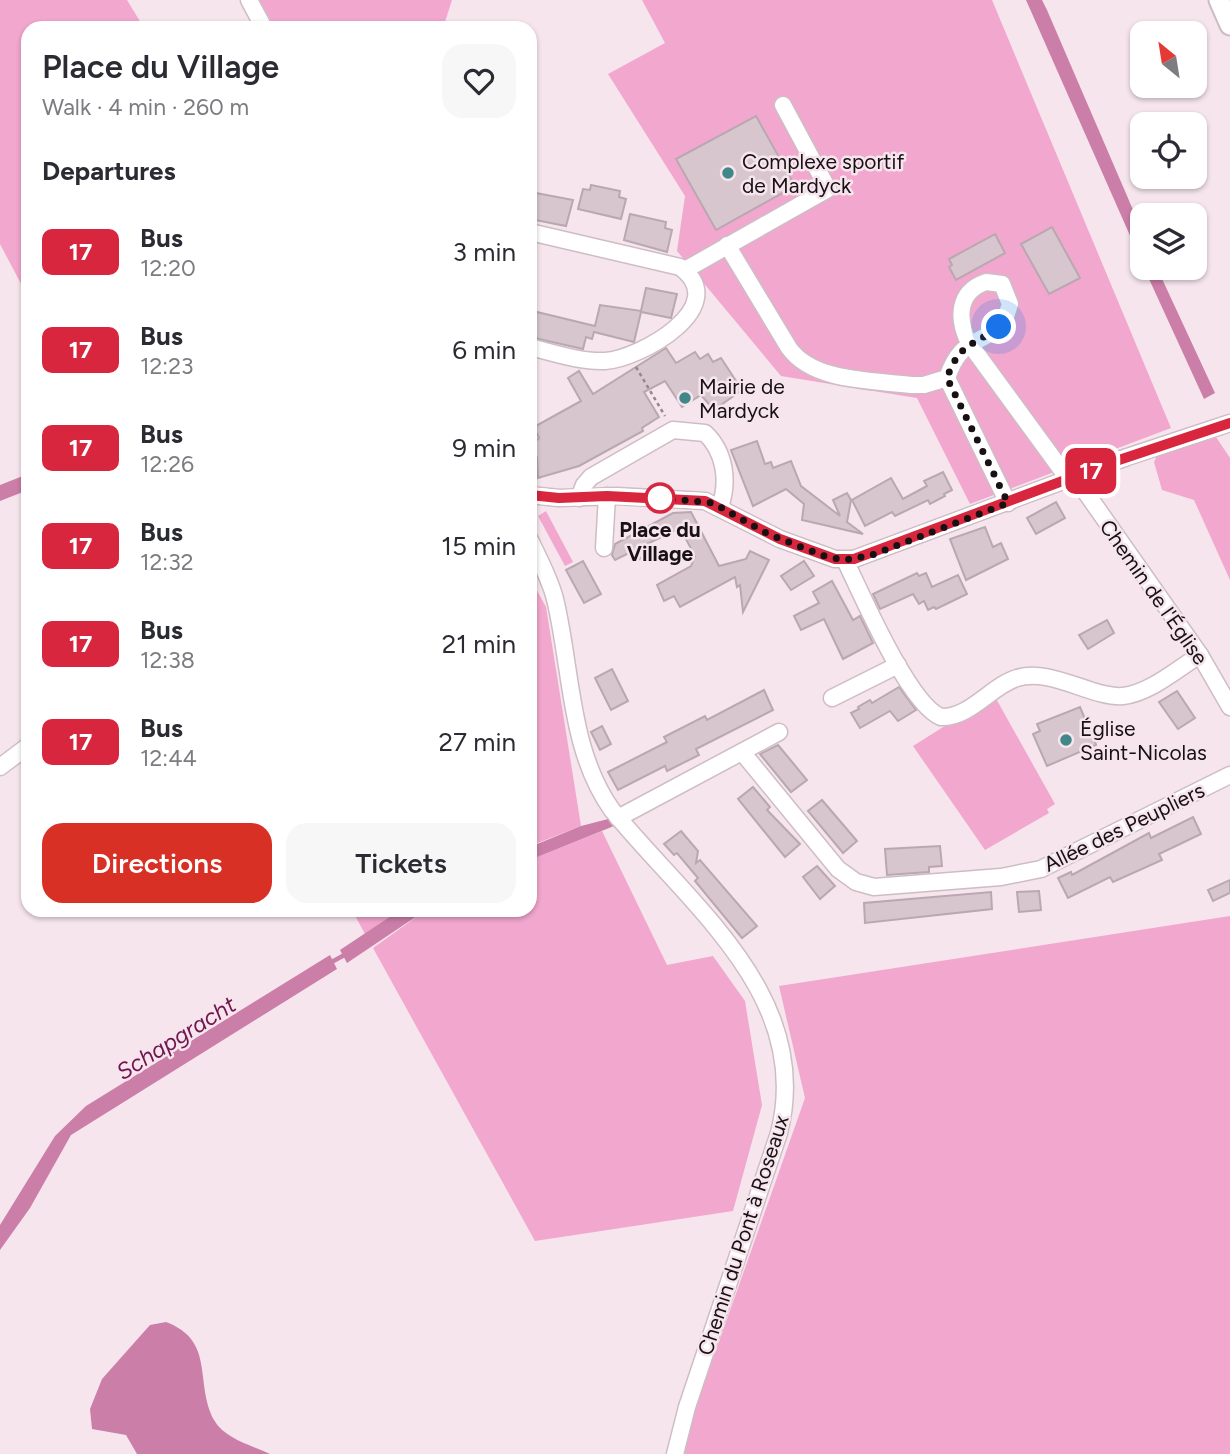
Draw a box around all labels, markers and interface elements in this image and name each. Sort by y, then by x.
north arrow [1130,21,1208,98]
map controls [1130,21,1207,280]
button: heart [442,44,516,118]
text: Place du Village [42,47,279,86]
text: Walk · 4 min · 260 m [42,93,249,121]
button: locate [1130,112,1207,189]
place label: Complexe sportif de Mardyck [742,149,904,198]
text: Departures [42,155,176,187]
marker: Complexe sportif de Mardyck [720,165,736,181]
button: layers [1130,203,1207,280]
text: Bus [140,222,183,254]
text: 3 min [453,236,516,268]
text: 17 [69,237,92,266]
text: 12:20 [140,254,196,282]
your location [981,309,1016,344]
text: Bus [140,320,183,352]
text: 6 min [452,334,516,366]
text: 17 [69,335,92,364]
text: 12:23 [140,352,194,380]
place label: Mairie de Mardyck [699,374,785,423]
marker: Mairie de Mardyck [677,390,693,406]
text: Bus [140,418,183,450]
text: 9 min [452,432,516,464]
text: 17 [69,433,92,462]
line badge: 17 [1060,448,1122,494]
text: 12:26 [140,450,194,478]
text: 17 [1079,456,1103,485]
marker: Place du Village [645,483,675,513]
street label: Chemin de l'Église [1095,515,1213,669]
text: Bus [140,516,183,548]
place label: Place du Village [619,517,701,566]
text: 15 min [441,530,516,562]
text: 17 [69,531,92,560]
text: 12:32 [140,548,194,576]
text: Bus [140,614,183,646]
text: 21 min [442,628,516,660]
text: 17 [69,629,92,658]
text: 12:38 [140,646,195,674]
text: Bus [140,712,183,744]
place label: Église Saint-Nicolas [1080,716,1207,765]
text: 27 min [438,726,516,758]
text: 17 [69,727,92,756]
marker: Église Saint-Nicolas [1058,732,1074,748]
text: 12:44 [140,744,197,772]
street label: Allée des Peupliers [1040,777,1208,877]
button: Directions [42,823,272,903]
button: Tickets [286,823,516,903]
water label: Schapgracht [111,990,241,1086]
street label: Chemin du Pont à Roseaux [692,1112,794,1358]

